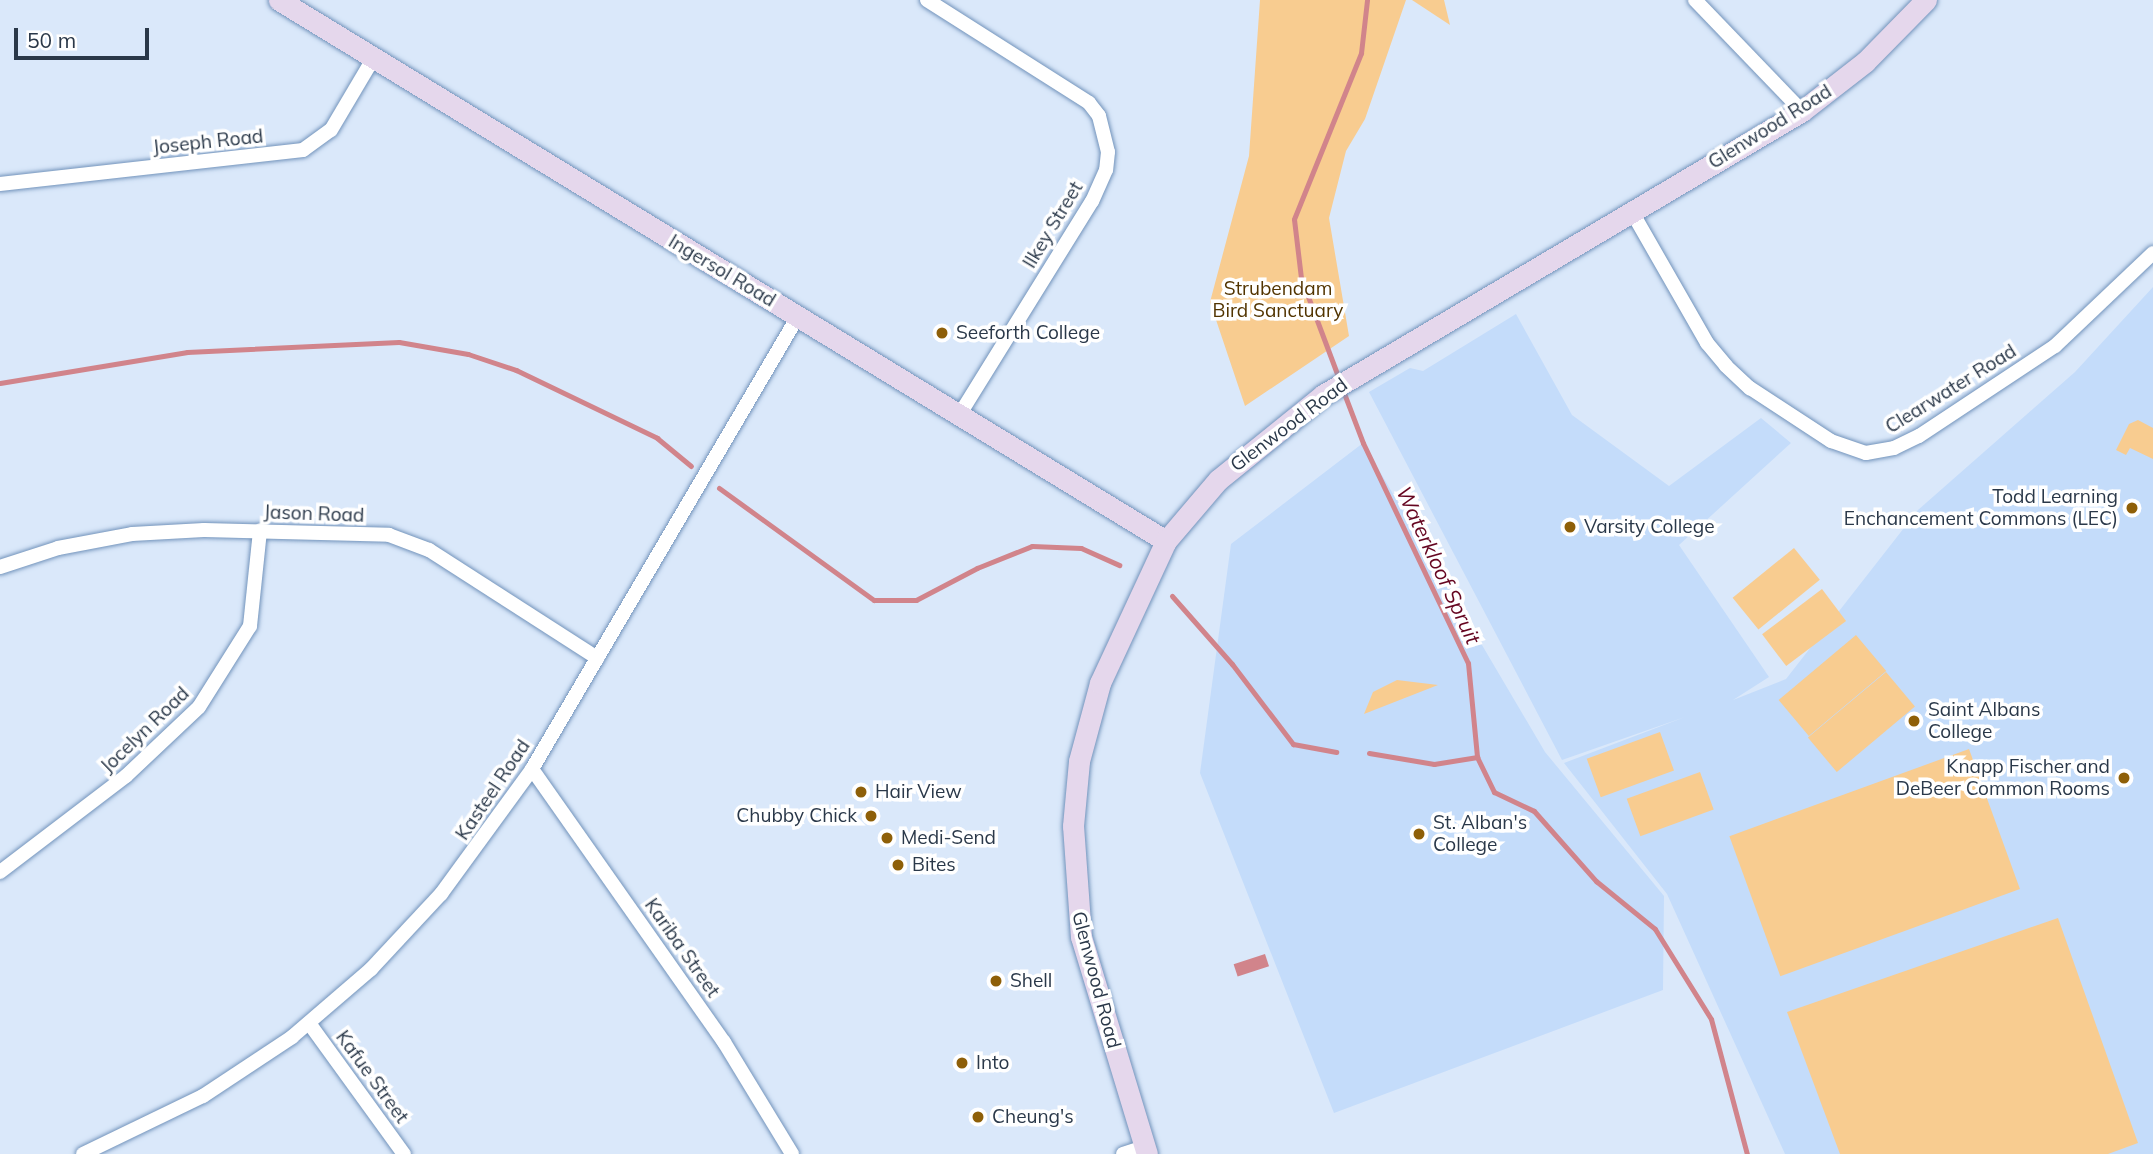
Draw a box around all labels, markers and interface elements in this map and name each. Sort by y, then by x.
scale bar [18,14,152,58]
text: 50 m [27,27,76,53]
street label: Glenwood Road [1704,80,1836,174]
street label: Joseph Road [152,125,264,159]
street label: Ilkey Street [1018,178,1088,272]
street label: Ingersol Road [664,230,780,312]
park label: Strubendam Bird Sanctuary [1213,278,1343,322]
place label: Seeforth College [956,322,1100,344]
marker: Seeforth College [934,325,950,341]
street label: Clearwater Road [1881,340,2021,438]
street label: Glenwood Road [1226,374,1352,476]
water label: Waterkloof Spruit [1391,482,1487,648]
place label: Todd Learning Enchancement Commons (LEC) [1844,486,2118,530]
marker: Todd Learning Enchancement Commons (LEC) [2124,500,2140,516]
street label: Jason Road [263,501,365,527]
place label: Varsity College [1584,516,1714,538]
marker: Varsity College [1562,519,1578,535]
street label: Jocelyn Road [96,682,194,778]
place label: Saint Albans College [1928,699,2040,743]
marker: Saint Albans College [1906,713,1922,729]
street label: Kasteel Road [451,736,535,844]
place label: Knapp Fischer and DeBeer Common Rooms [1896,756,2110,800]
marker: Knapp Fischer and DeBeer Common Rooms [2116,770,2132,786]
place label: Hair View [875,781,962,803]
marker: Hair View [853,784,869,800]
place label: Chubby Chick [736,805,857,827]
marker: Chubby Chick [863,808,879,824]
place label: St. Alban's College [1433,812,1527,856]
marker: St. Alban's College [1411,826,1427,842]
place label: Medi-Send [901,827,996,849]
marker: Medi-Send [879,830,895,846]
place label: Bites [912,854,956,876]
marker: Bites [890,857,906,873]
street label: Kariba Street [640,894,724,1002]
street label: Glenwood Road [1067,909,1125,1051]
place label: Shell [1010,970,1052,992]
marker: Shell [988,973,1004,989]
street label: Kafue Street [331,1026,413,1128]
place label: Into [976,1052,1009,1074]
marker: Into [954,1055,970,1071]
place label: Cheung's [992,1106,1074,1128]
marker: Cheung's [970,1109,986,1125]

